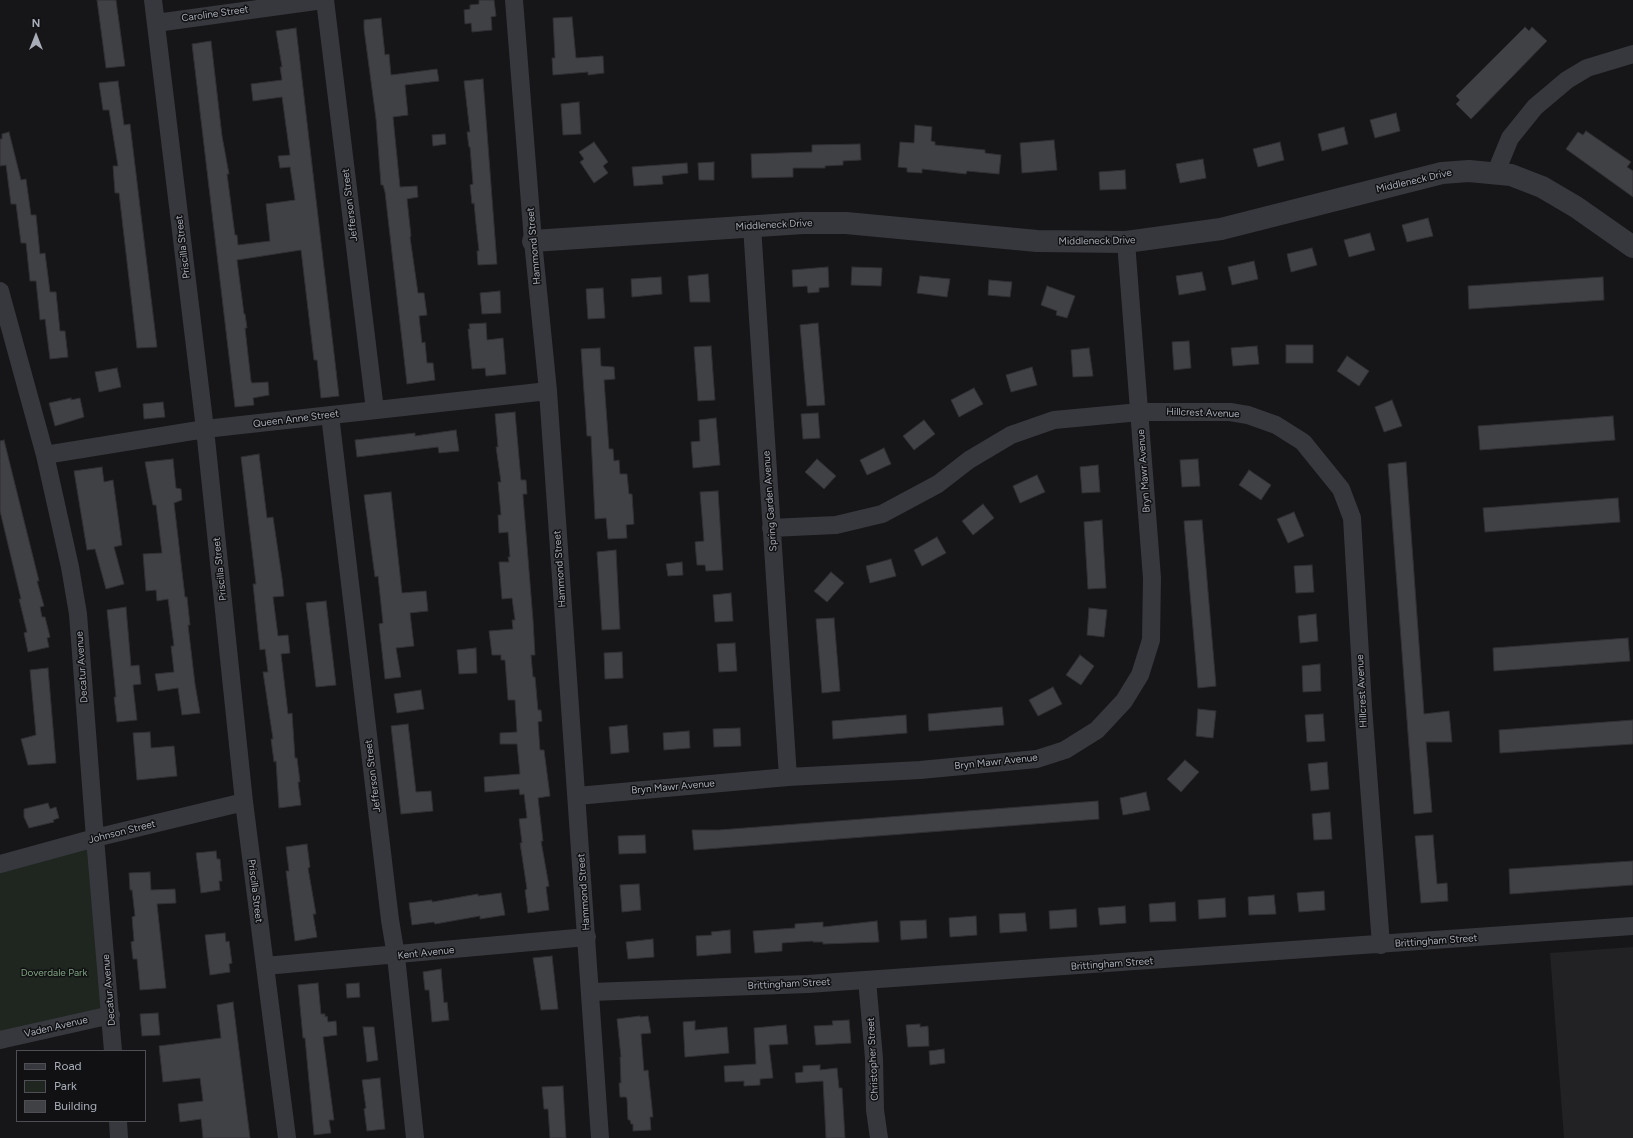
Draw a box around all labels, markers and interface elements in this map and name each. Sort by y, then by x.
street label: Caroline Street [181,3,249,25]
north arrow [16,16,56,56]
text: N [32,17,40,30]
street label: Middleneck Drive [1375,166,1453,196]
street label: Jefferson Street [340,168,360,242]
street label: Hammond Street [525,207,543,285]
street label: Priscilla Street [173,215,193,279]
street label: Middleneck Drive [735,217,813,233]
street label: Middleneck Drive [1058,234,1136,248]
street label: Hillcrest Avenue [1166,406,1240,420]
street label: Queen Anne Street [252,408,340,430]
street label: Bryn Mawr Avenue [1135,429,1153,513]
street label: Spring Garden Avenue [760,450,780,552]
street label: Hammond Street [551,530,569,608]
street label: Priscilla Street [211,537,229,601]
street label: Decatur Avenue [74,631,90,703]
street label: Hillcrest Avenue [1354,654,1370,728]
street label: Jefferson Street [363,739,383,813]
street label: Bryn Mawr Avenue [954,752,1038,772]
street label: Bryn Mawr Avenue [631,777,715,797]
street label: Johnson Street [87,818,157,846]
street label: Hammond Street [575,853,593,931]
street label: Priscilla Street [245,859,265,923]
street label: Brittingham Street [1394,932,1478,950]
street label: Kent Avenue [397,944,455,962]
street label: Decatur Avenue [100,954,118,1026]
street label: Brittingham Street [1070,955,1154,973]
park label: Doverdale Park [21,967,87,979]
street label: Brittingham Street [747,976,831,992]
street label: Vaden Avenue [23,1014,89,1040]
street label: Christopher Street [865,1017,881,1101]
legend [16,1050,146,1122]
text: Road [54,1059,82,1073]
text: Park [54,1079,77,1093]
text: Building [54,1099,97,1113]

